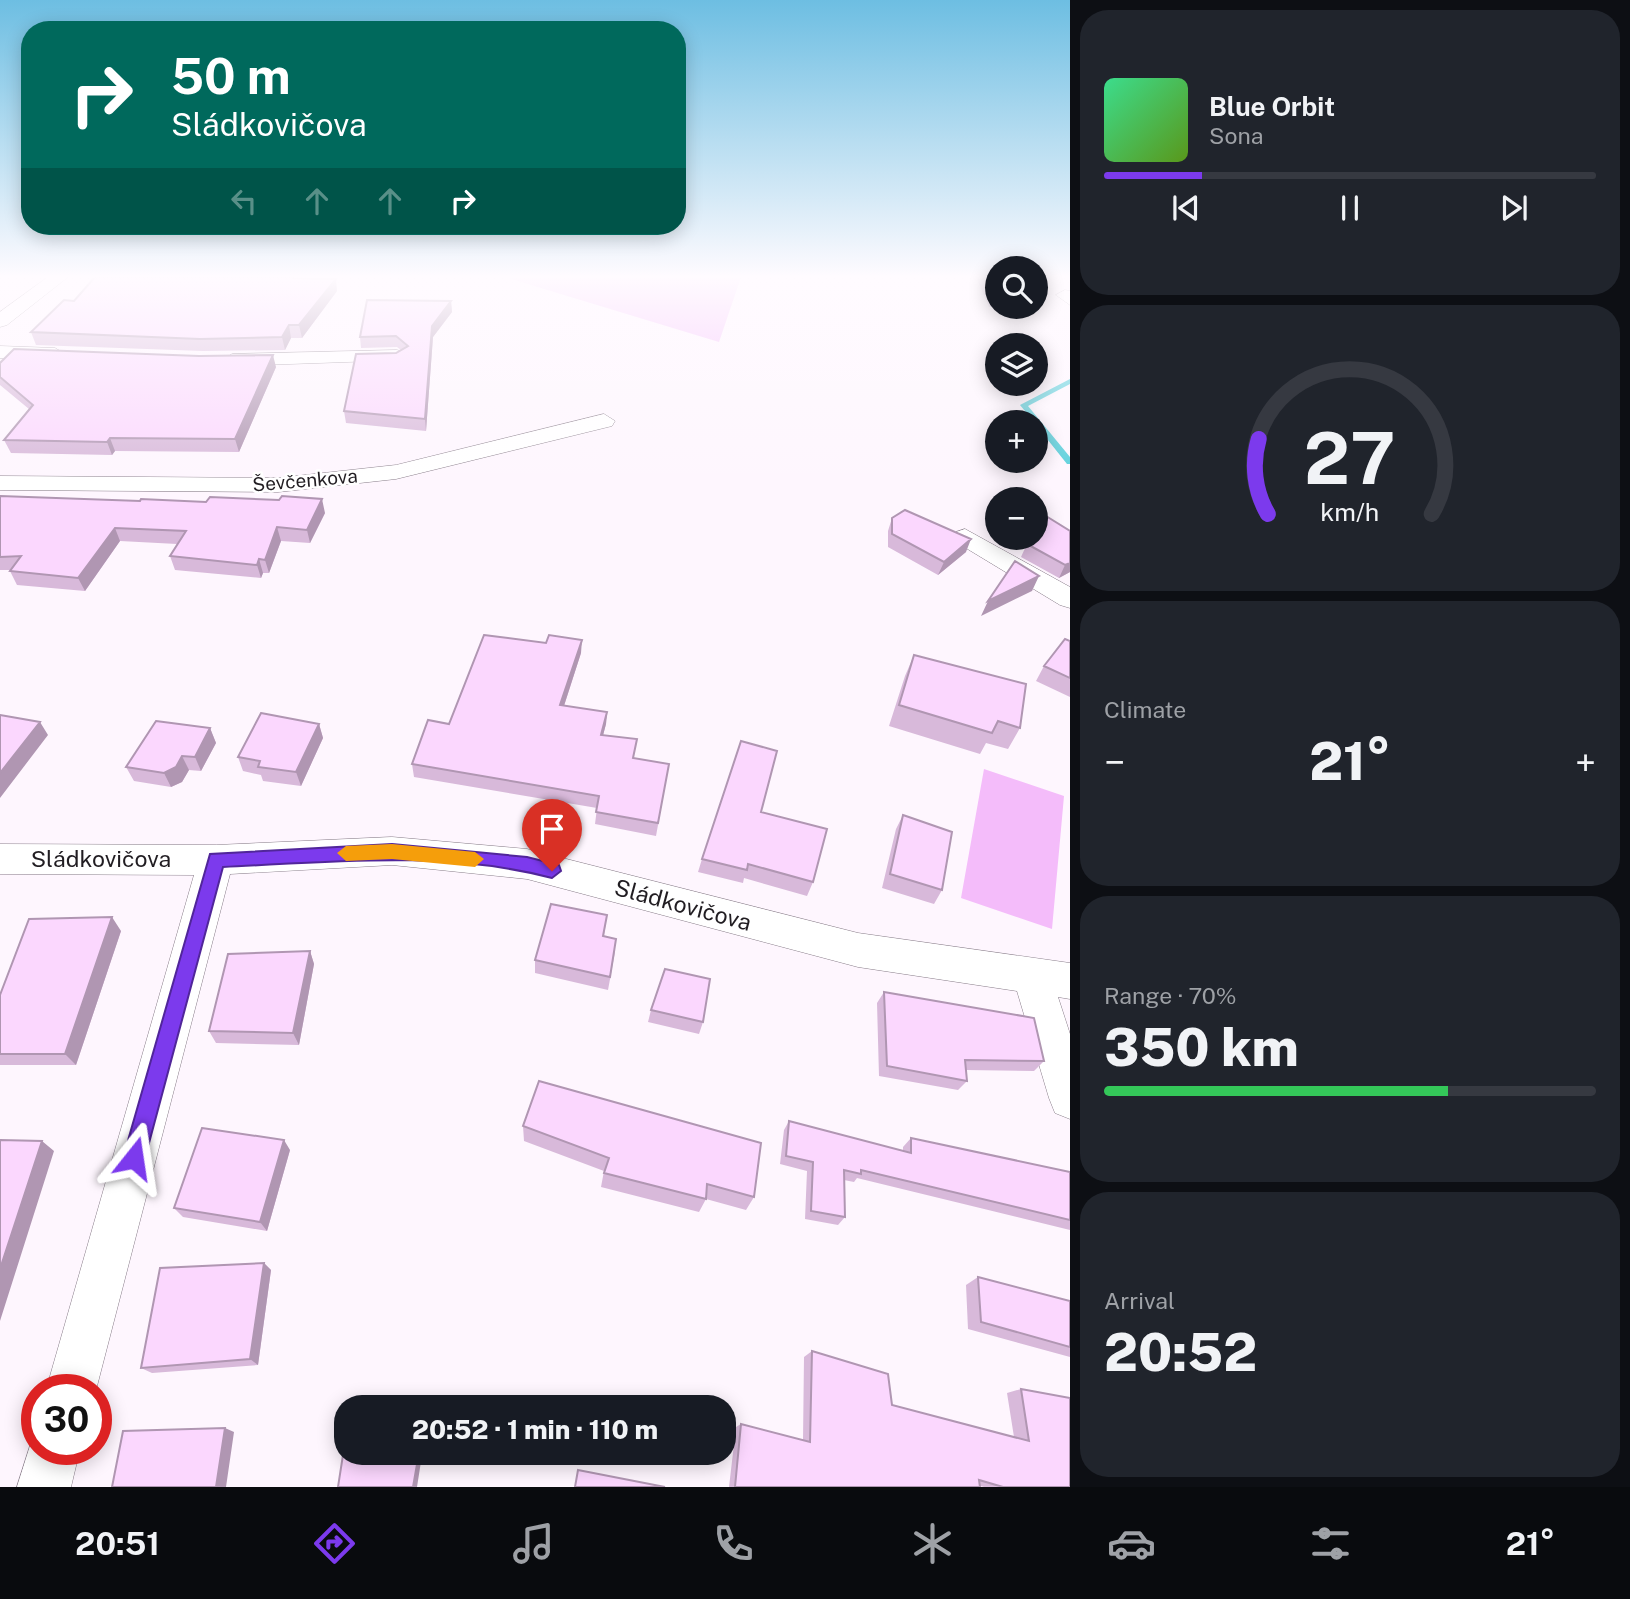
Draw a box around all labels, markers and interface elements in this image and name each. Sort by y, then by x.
text: 50 m [171,47,291,105]
icon: right [56,49,147,140]
text: Blue Orbit [1209,91,1335,122]
text: Sládkovičova [171,106,367,143]
text: Sona [1209,122,1263,149]
icon: left [225,182,263,220]
icon: ahead [298,182,336,220]
icon: ahead [371,182,409,220]
icon: right [444,182,482,220]
icon: previous [1167,189,1205,227]
icon: pause [1331,189,1369,227]
icon: next [1495,189,1533,227]
map controls [985,256,1048,550]
button: search [985,256,1048,319]
button: layers [985,333,1048,396]
button: + [985,410,1048,473]
text: 27 [1304,416,1396,501]
street label: Ševčenkova [252,464,358,496]
button: − [985,487,1048,550]
text: km/h [1321,497,1379,527]
text: Climate [1104,696,1186,723]
text: 21° [1309,731,1391,792]
text: − [1104,740,1125,785]
text: + [1575,740,1596,785]
pin [522,799,582,871]
icon: arrive [533,810,571,848]
street label: Sládkovičova [31,845,171,872]
street label: Sládkovičova [612,873,755,936]
text: Range · 70% [1104,982,1237,1009]
text: 350 km [1104,1017,1299,1078]
position arrow [97,1121,171,1195]
text: Arrival [1104,1287,1175,1314]
text: 20:52 [1104,1322,1257,1383]
speed limit sign: 30 [21,1374,112,1465]
text: 20:52 · 1 min · 110 m [412,1414,658,1445]
icon: directions [310,1519,359,1568]
icon: music [509,1519,558,1568]
icon: phone [709,1519,758,1568]
icon: climate [908,1519,957,1568]
icon: car [1107,1519,1156,1568]
icon: filters [1306,1519,1355,1568]
text: 20:51 [75,1525,160,1562]
text: 21° [1506,1525,1555,1562]

